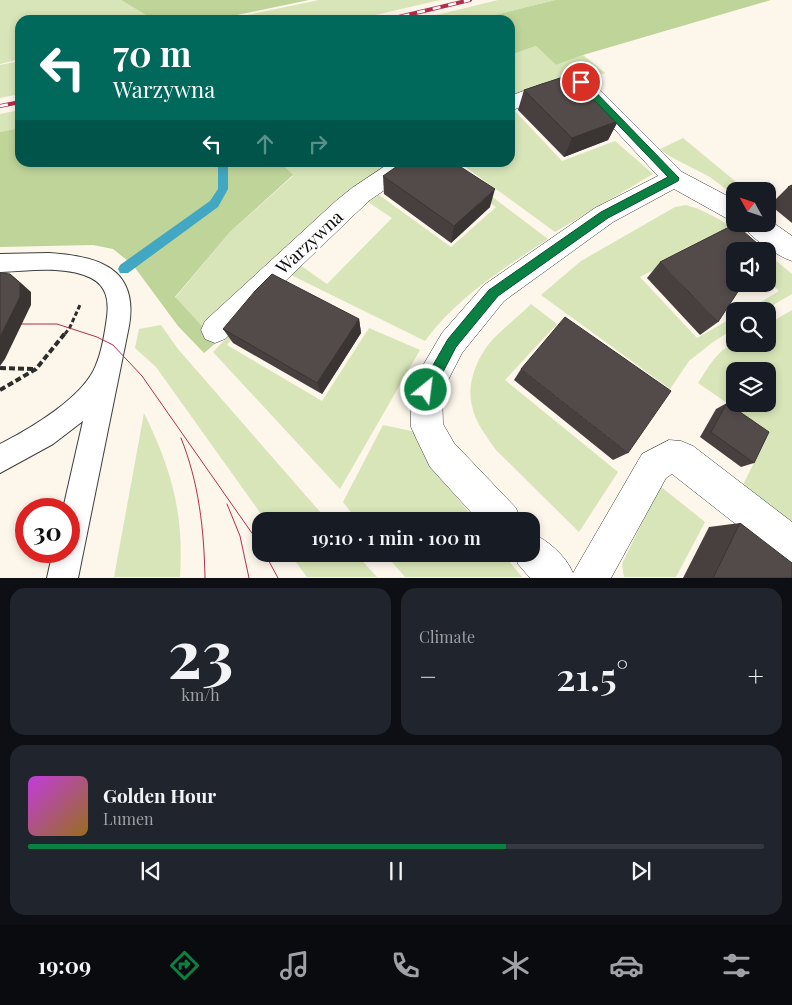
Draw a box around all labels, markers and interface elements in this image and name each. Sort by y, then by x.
text: 70 m [113,29,191,76]
icon: left [30,35,95,100]
pin [560,61,602,103]
icon: arrive [567,68,595,96]
text: Warzywna [113,74,215,104]
icon: left [198,130,226,158]
icon: ahead [251,130,279,158]
icon: right [304,130,332,158]
north arrow [726,182,776,232]
map controls [726,182,776,412]
street label: Warzywna [270,205,348,280]
button: sound [726,242,776,292]
button: search [726,302,776,352]
button: layers [726,362,776,412]
position arrow [399,363,451,415]
speed limit sign: 30 [15,498,80,563]
text: 19:10 · 1 min · 100 m [311,524,481,550]
text: 23 [168,608,233,694]
text: Climate [419,626,475,647]
text: 21.5° [556,650,628,701]
text: − [419,657,437,694]
text: + [748,657,764,694]
text: km/h [181,684,220,705]
text: Golden Hour [103,782,216,808]
text: Lumen [103,808,154,829]
icon: previous [137,857,165,885]
icon: pause [382,857,410,885]
icon: next [627,857,655,885]
icon: directions [167,948,202,983]
icon: music [277,948,312,983]
icon: phone [388,948,423,983]
icon: climate [498,948,533,983]
icon: car [609,948,644,983]
icon: filters [719,948,754,983]
text: 19:09 [38,950,91,980]

